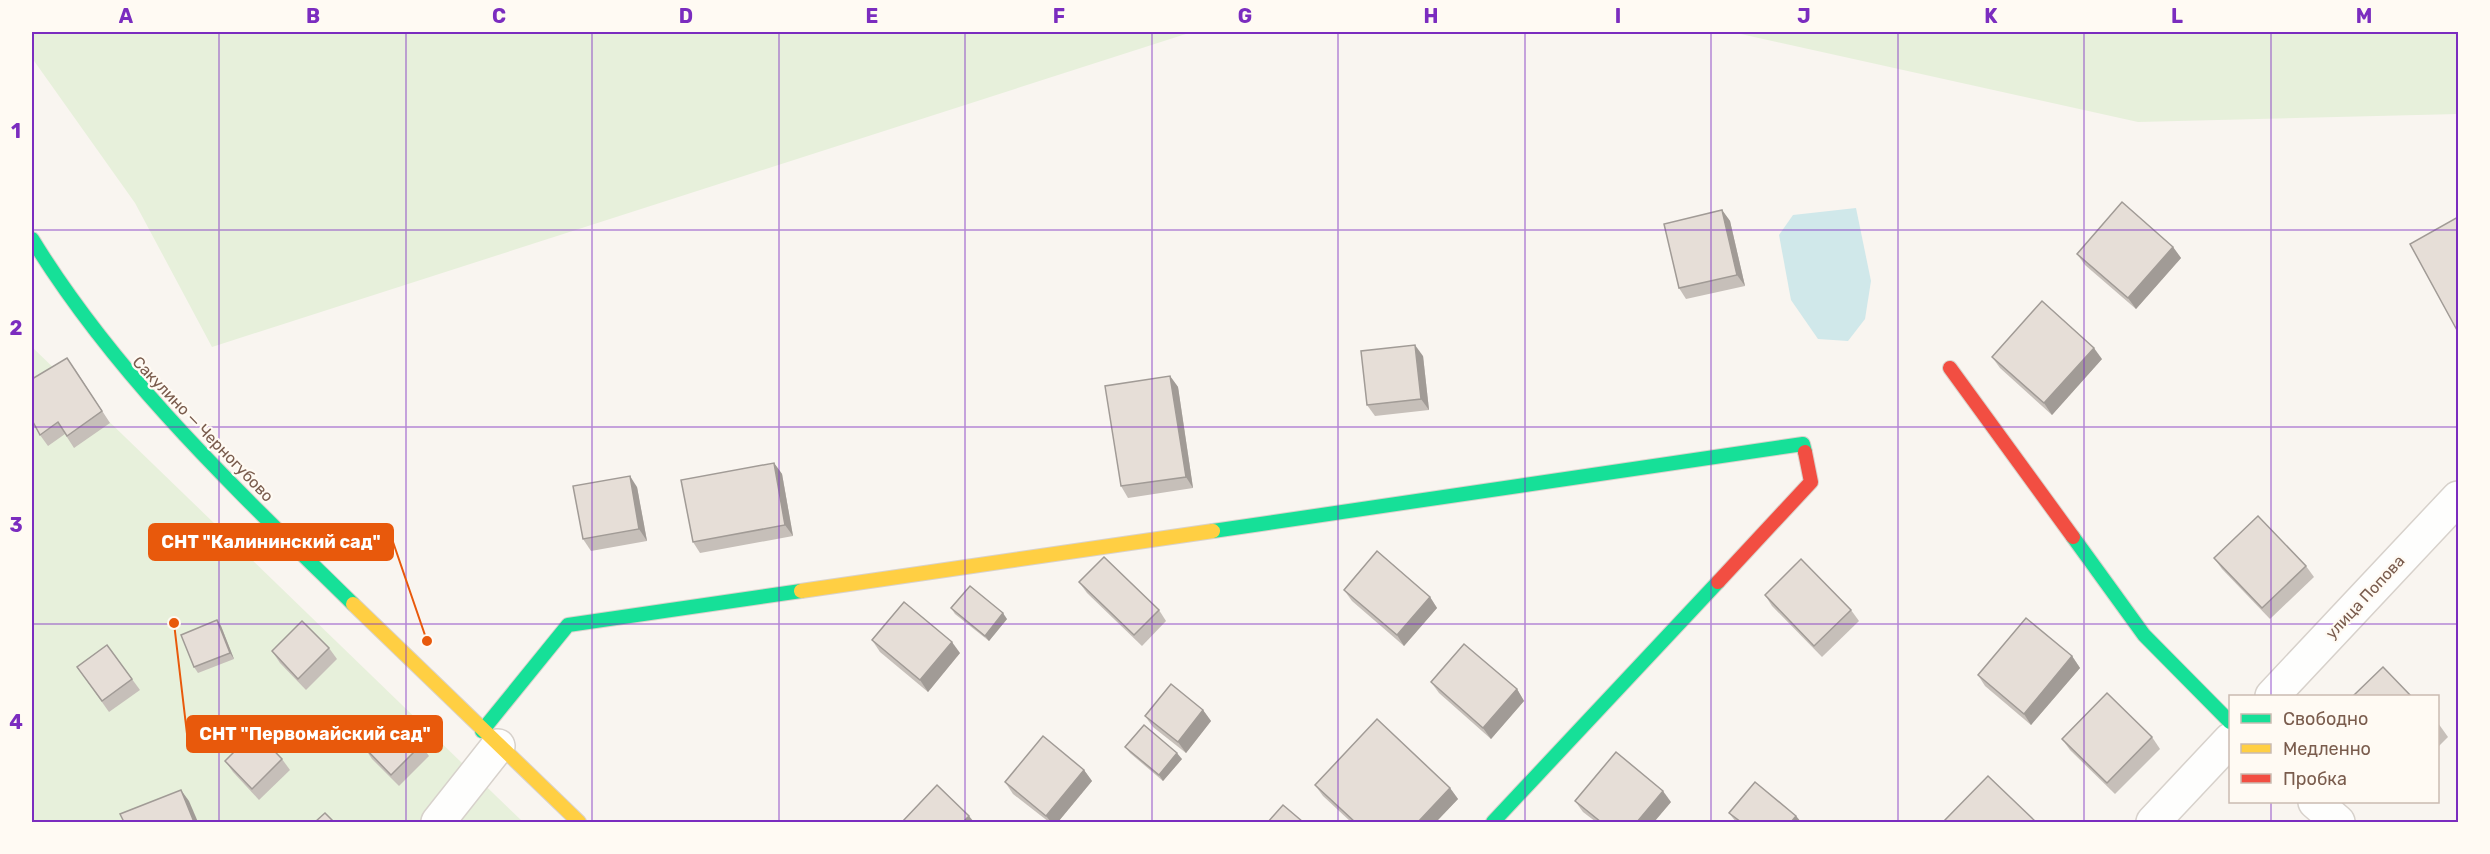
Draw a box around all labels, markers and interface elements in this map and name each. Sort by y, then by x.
text: A [119,4,134,28]
text: B [306,4,320,28]
text: C [492,4,506,28]
text: D [679,4,693,28]
text: E [866,4,878,28]
text: F [1053,4,1065,28]
text: G [1238,4,1252,28]
text: H [1424,4,1438,28]
text: I [1615,4,1621,28]
text: J [1797,4,1811,28]
text: K [1984,4,1998,28]
text: L [2171,4,2183,28]
text: M [2356,4,2372,28]
text: 1 [11,119,21,143]
text: 2 [10,316,23,340]
street label: Сакулино — Черногубово [129,352,277,506]
text: 3 [9,513,23,537]
callout: СНТ "Калининский сад" [149,524,393,560]
text: СНТ "Калининский сад" [161,531,381,553]
street label: улица Попова [2322,551,2408,643]
legend [2229,695,2439,803]
text: Свободно [2283,708,2368,730]
text: 4 [9,710,23,734]
callout: СНТ "Первомайский сад" [187,716,442,752]
text: СНТ "Первомайский сад" [199,723,431,745]
text: Медленно [2283,738,2371,760]
text: Пробка [2283,768,2347,790]

